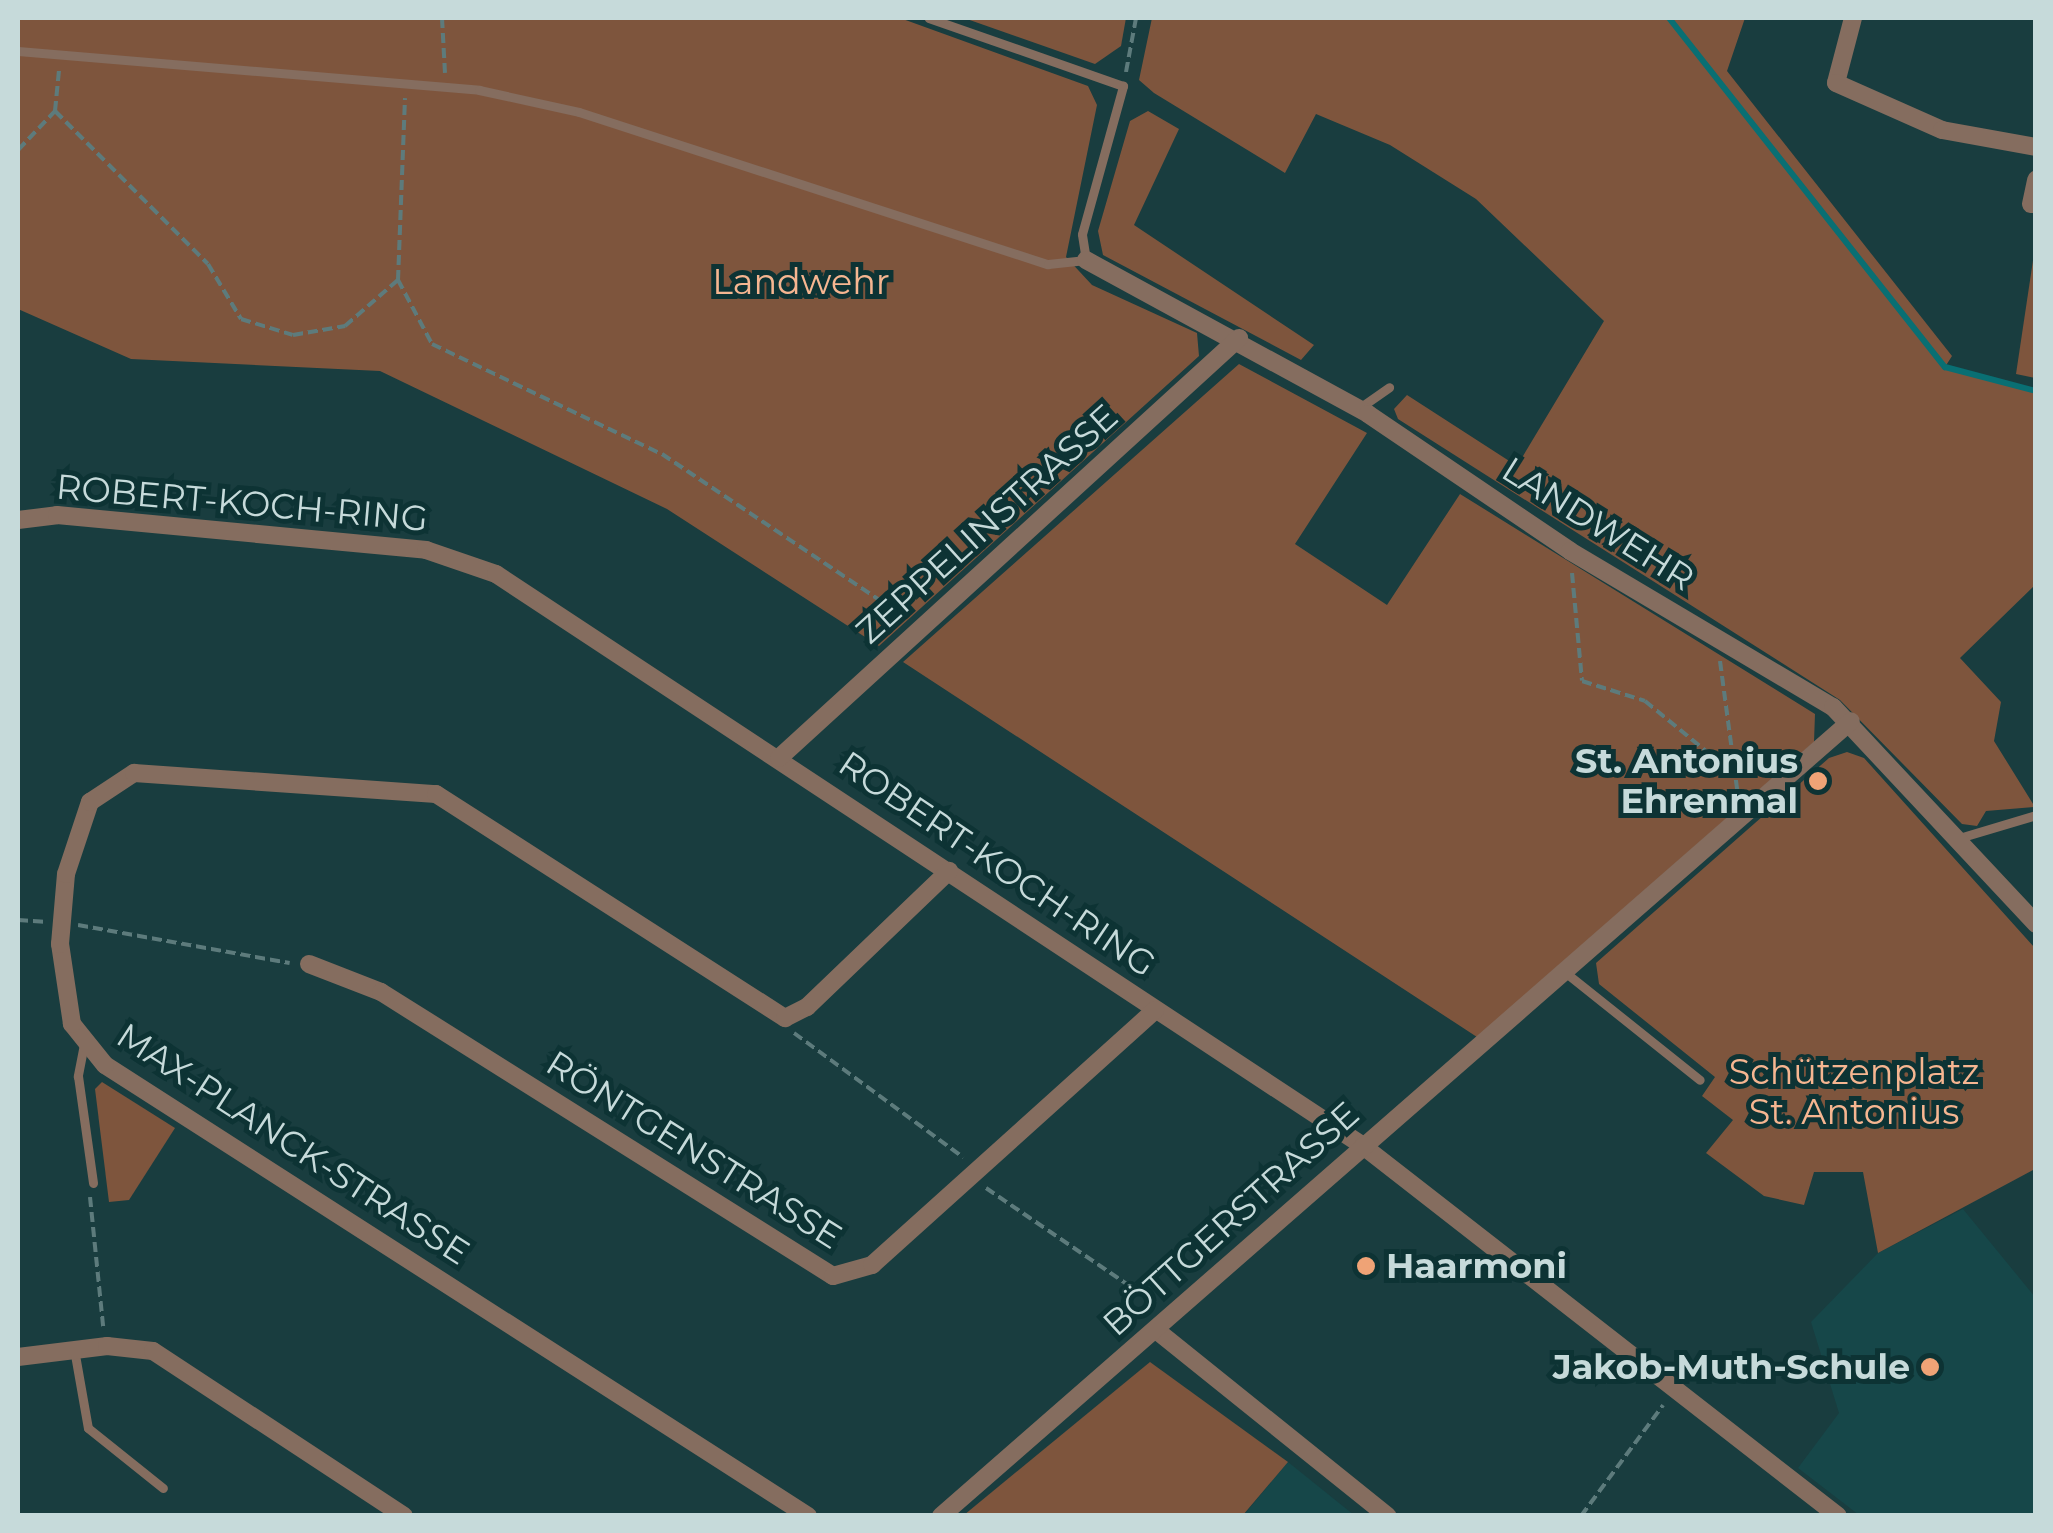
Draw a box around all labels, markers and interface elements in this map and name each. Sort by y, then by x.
park label: Landwehr [712,261,890,303]
street label: ZEPPELINSTRASSE [848,396,1126,652]
street label: LANDWEHR [1494,448,1702,600]
street label: ROBERT-KOCH-RING [55,466,429,540]
place label: St. Antonius Ehrenmal [1575,740,1798,822]
street label: ROBERT-KOCH-RING [831,742,1163,986]
marker: St. Antonius Ehrenmal [1807,770,1829,792]
street label: MAX-PLANCK-STRASSE [109,1014,477,1274]
street label: RÖNTGENSTRASSE [539,1042,849,1258]
park label: Schützenplatz St. Antonius [1729,1051,1979,1133]
street label: BÖTTGERSTRASSE [1095,1093,1367,1345]
place label: Haarmoni [1386,1245,1567,1287]
marker: Haarmoni [1355,1255,1377,1277]
place label: Jakob-Muth-Schule [1553,1346,1910,1388]
marker: Jakob-Muth-Schule [1919,1356,1941,1378]

